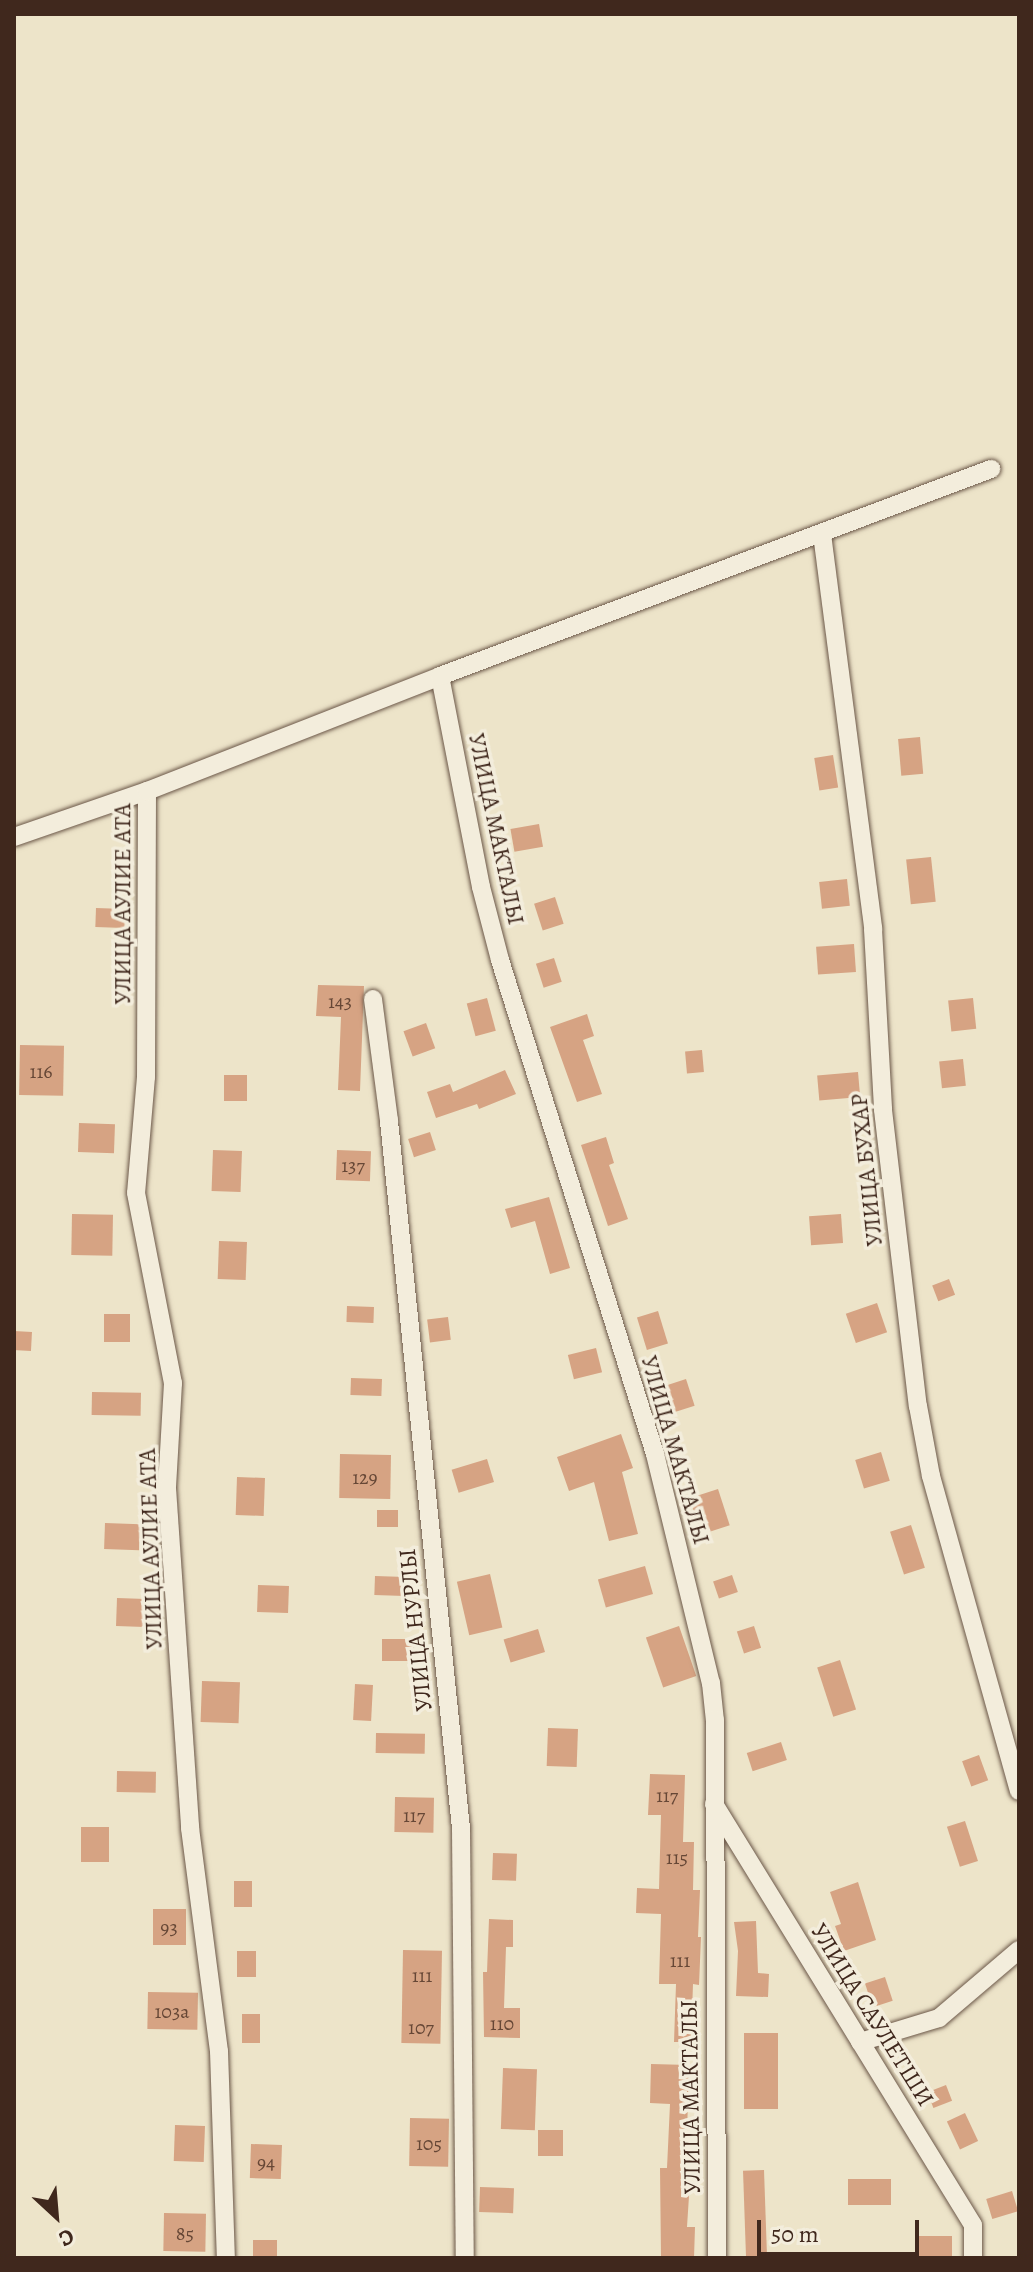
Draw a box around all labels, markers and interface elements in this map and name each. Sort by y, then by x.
street label: УЛИЦА МАКТАЛЫ [462,731,530,927]
street label: УЛИЦА АУЛИЕ АТА [109,803,137,1005]
house number: 143 [328,989,352,1013]
house number: 116 [30,1059,52,1083]
street label: УЛИЦА БУХАР [845,1092,889,1248]
house number: 137 [341,1153,365,1177]
street label: УЛИЦА МАКТАЛЫ [634,1352,716,1548]
street label: УЛИЦА АУЛИЕ АТА [133,1448,169,1650]
house number: 129 [352,1465,378,1489]
street label: УЛИЦА НУРЛЫ [393,1547,439,1713]
house number: 117 [656,1783,678,1807]
house number: 117 [403,1803,425,1827]
house number: 115 [666,1845,688,1869]
house number: 93 [160,1915,178,1939]
street label: УЛИЦА САУЛЕТШИ [804,1918,940,2112]
house number: 111 [670,1948,690,1972]
house number: 111 [412,1963,432,1987]
house number: 103а [154,1999,190,2023]
street label: УЛИЦА МАКТАЛЫ [675,1999,707,2195]
house number: 110 [490,2011,514,2035]
house number: 107 [408,2015,434,2039]
house number: 105 [416,2131,442,2155]
house number: 94 [257,2150,275,2174]
north arrow [16,2176,96,2256]
scale bar [761,2204,923,2254]
text: 50 m [771,2218,819,2250]
text: С [54,2221,79,2254]
house number: 85 [176,2221,194,2245]

